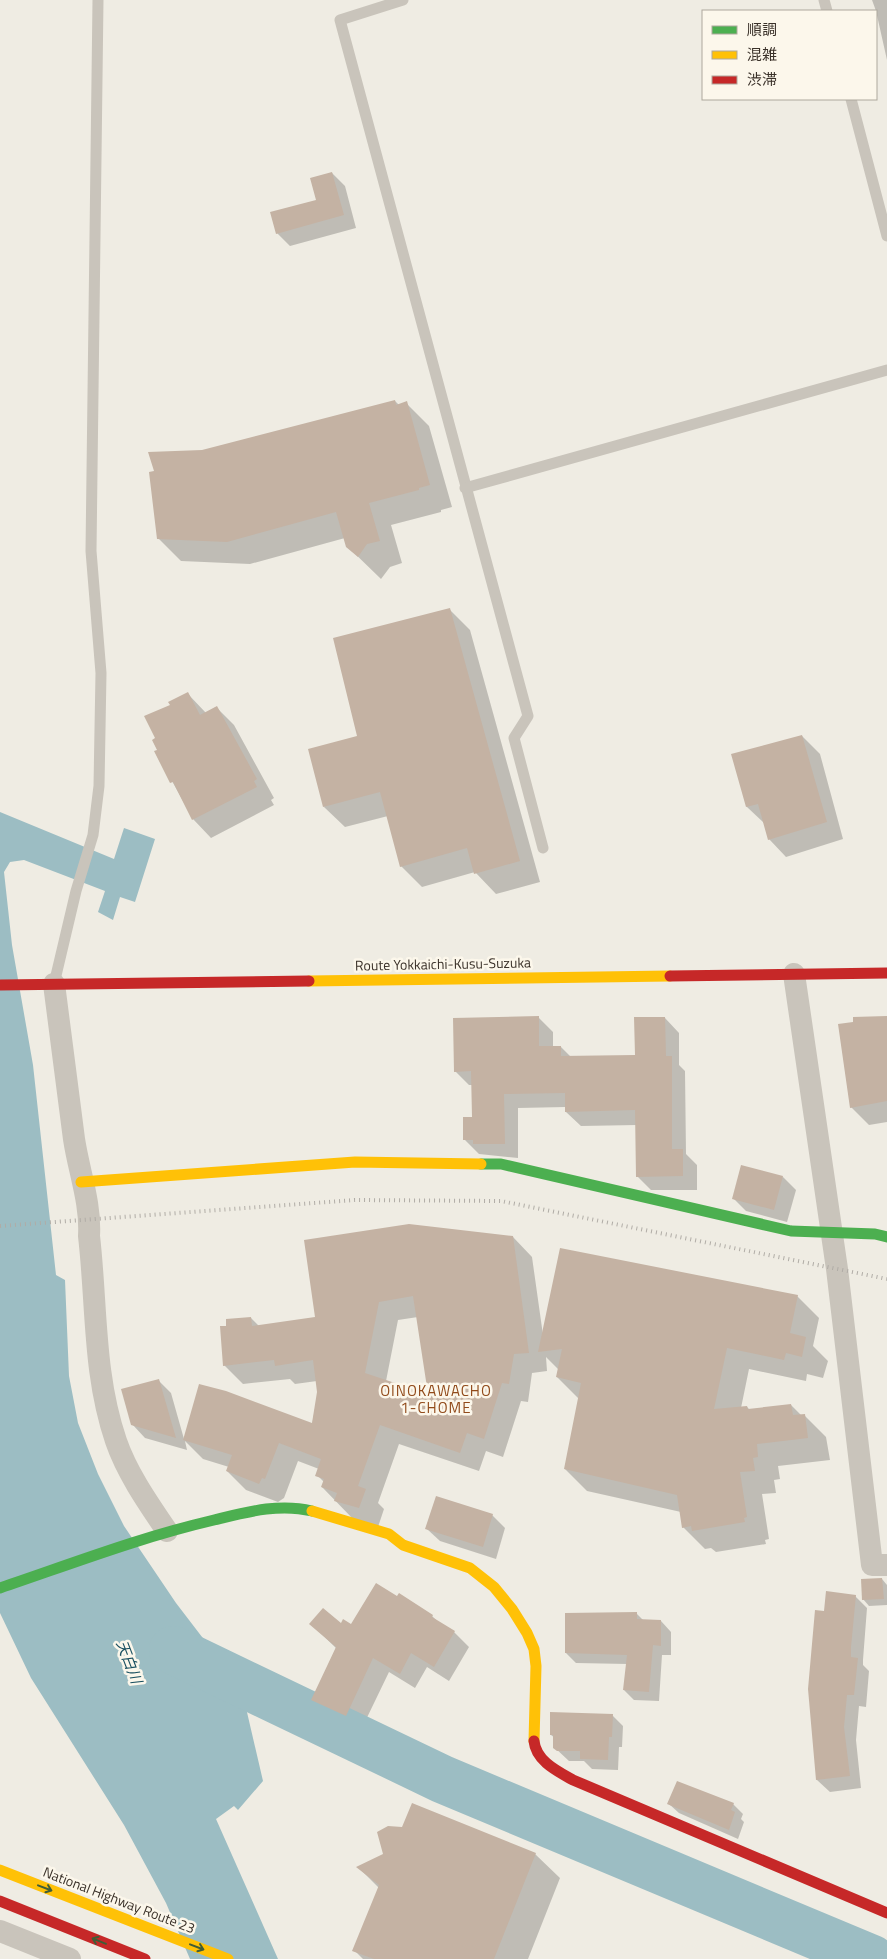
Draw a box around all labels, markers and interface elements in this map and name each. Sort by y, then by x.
legend [702,10,877,100]
text: 順調 [747,18,777,41]
text: 混雑 [747,43,777,66]
text: 渋滞 [747,68,777,91]
street label: Route Yokkaichi-Kusu-Suzuka [355,951,531,976]
district label: OINOKAWACHO 1-CHOME [380,1379,492,1419]
water label: 天白川 [111,1637,149,1689]
street label: National Highway Route 23 [40,1861,198,1938]
one-way arrow [38,1884,53,1893]
one-way arrow [92,1936,108,1945]
one-way arrow [189,1943,204,1952]

